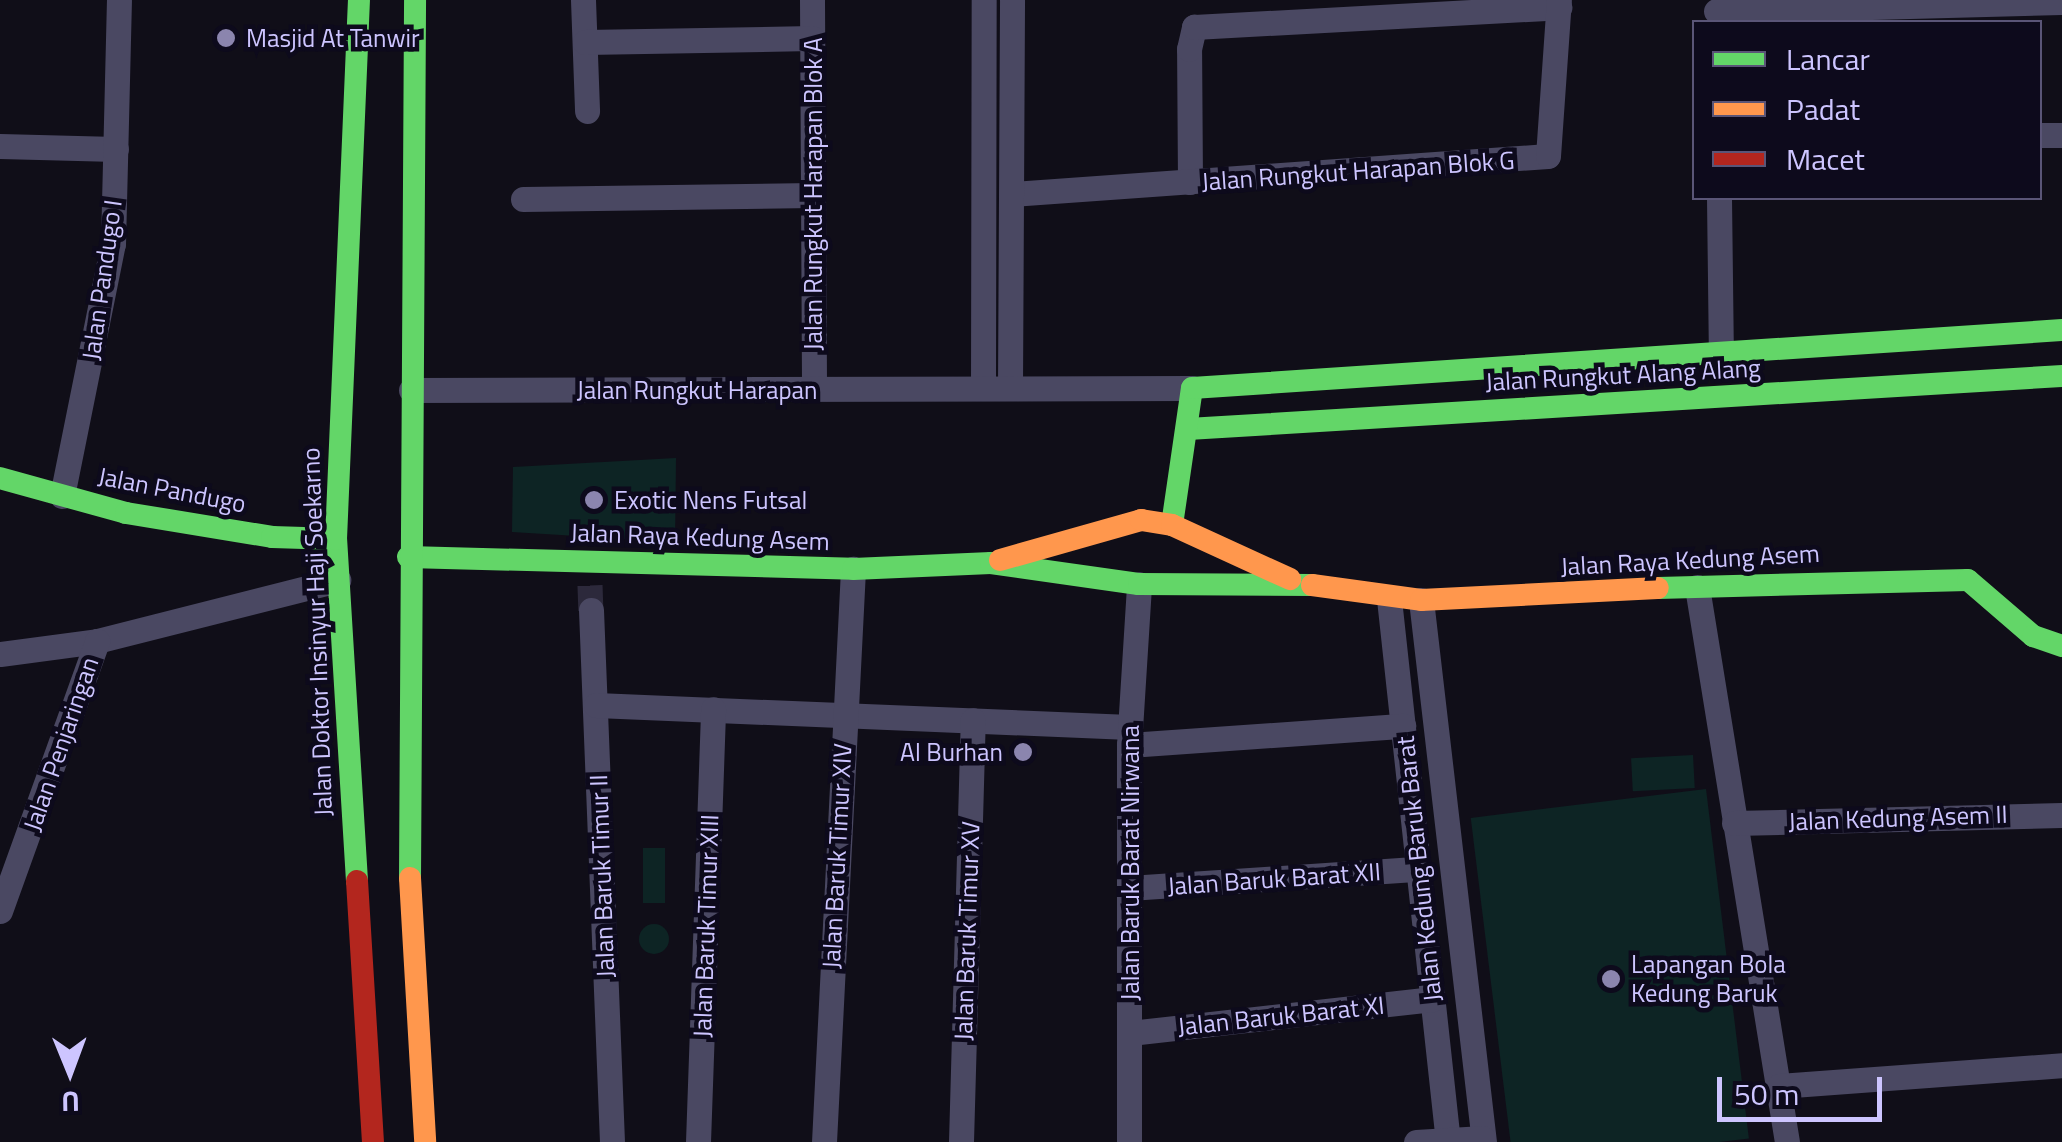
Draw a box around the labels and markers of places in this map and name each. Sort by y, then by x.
place label: Masjid At Tanwir [246,23,420,53]
marker: Masjid At Tanwir [215,27,237,49]
place label: Exotic Nens Futsal [614,485,807,515]
marker: Exotic Nens Futsal [583,489,605,511]
place label: Al Burhan [900,737,1003,767]
marker: Al Burhan [1012,741,1034,763]
place label: Lapangan Bola Kedung Baruk [1631,950,1786,1009]
marker: Lapangan Bola Kedung Baruk [1600,968,1622,990]

